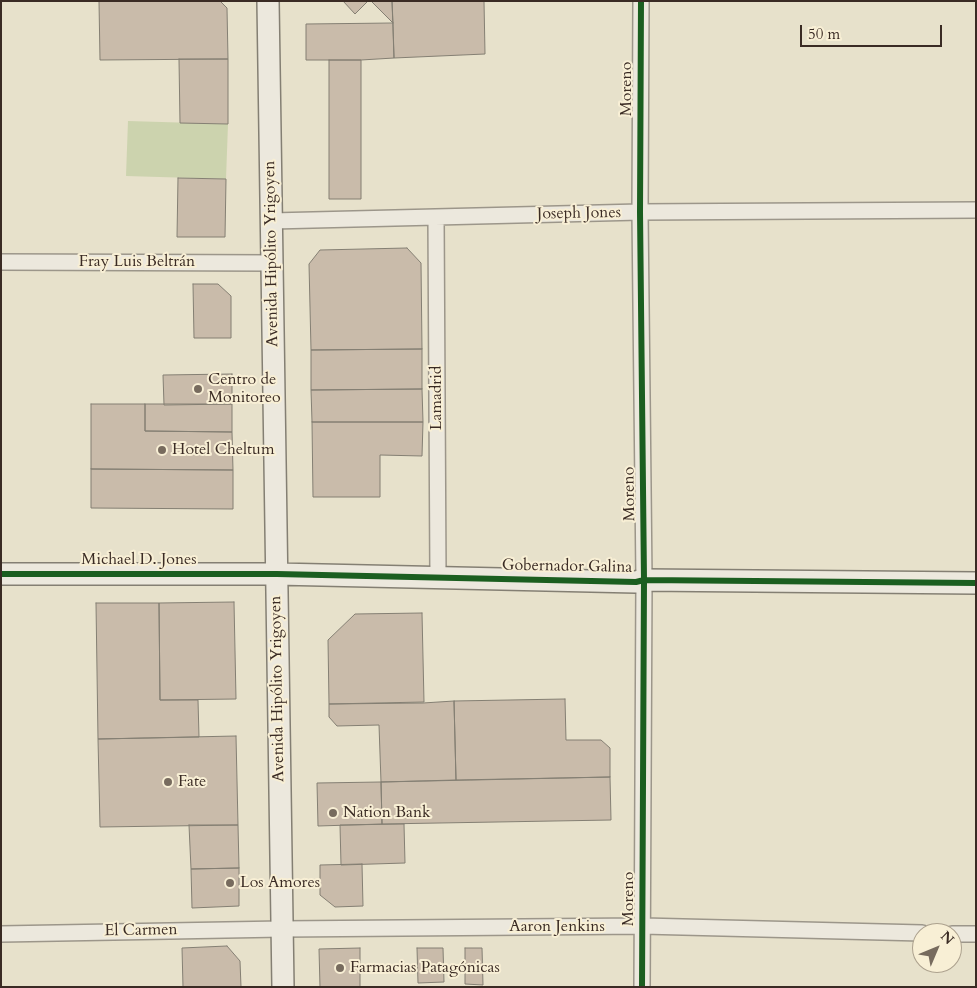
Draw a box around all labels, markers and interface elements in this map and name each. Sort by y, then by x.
scale bar [802,15,944,47]
text: 50 m [808,24,840,44]
street label: Moreno [617,62,637,116]
street label: Avenida Hipólito Yrigoyen [261,161,283,347]
street label: Joseph Jones [537,204,621,224]
street label: Fray Luis Beltrán [79,252,195,272]
street label: Lamadrid [427,366,447,430]
place label: Centro de Monitoreo [208,370,281,408]
marker: Centro de Monitoreo [192,383,204,395]
place label: Hotel Cheltum [172,440,274,460]
marker: Hotel Cheltum [156,444,168,456]
street label: Moreno [620,467,640,521]
street label: Michael D. Jones [81,550,197,570]
street label: Gobernador Galina [502,556,632,578]
street label: Avenida Hipólito Yrigoyen [267,596,289,782]
place label: Fate [178,772,206,792]
marker: Fate [162,776,174,788]
place label: Nation Bank [343,803,431,823]
marker: Nation Bank [327,807,339,819]
street label: Moreno [619,872,639,926]
place label: Los Amores [240,873,320,893]
marker: Los Amores [224,877,236,889]
street label: Aaron Jenkins [509,917,605,937]
street label: El Carmen [104,921,178,941]
north arrow [912,923,962,973]
text: N [936,927,958,949]
place label: Farmacias Patagónicas [350,958,500,978]
marker: Farmacias Patagónicas [334,962,346,974]

